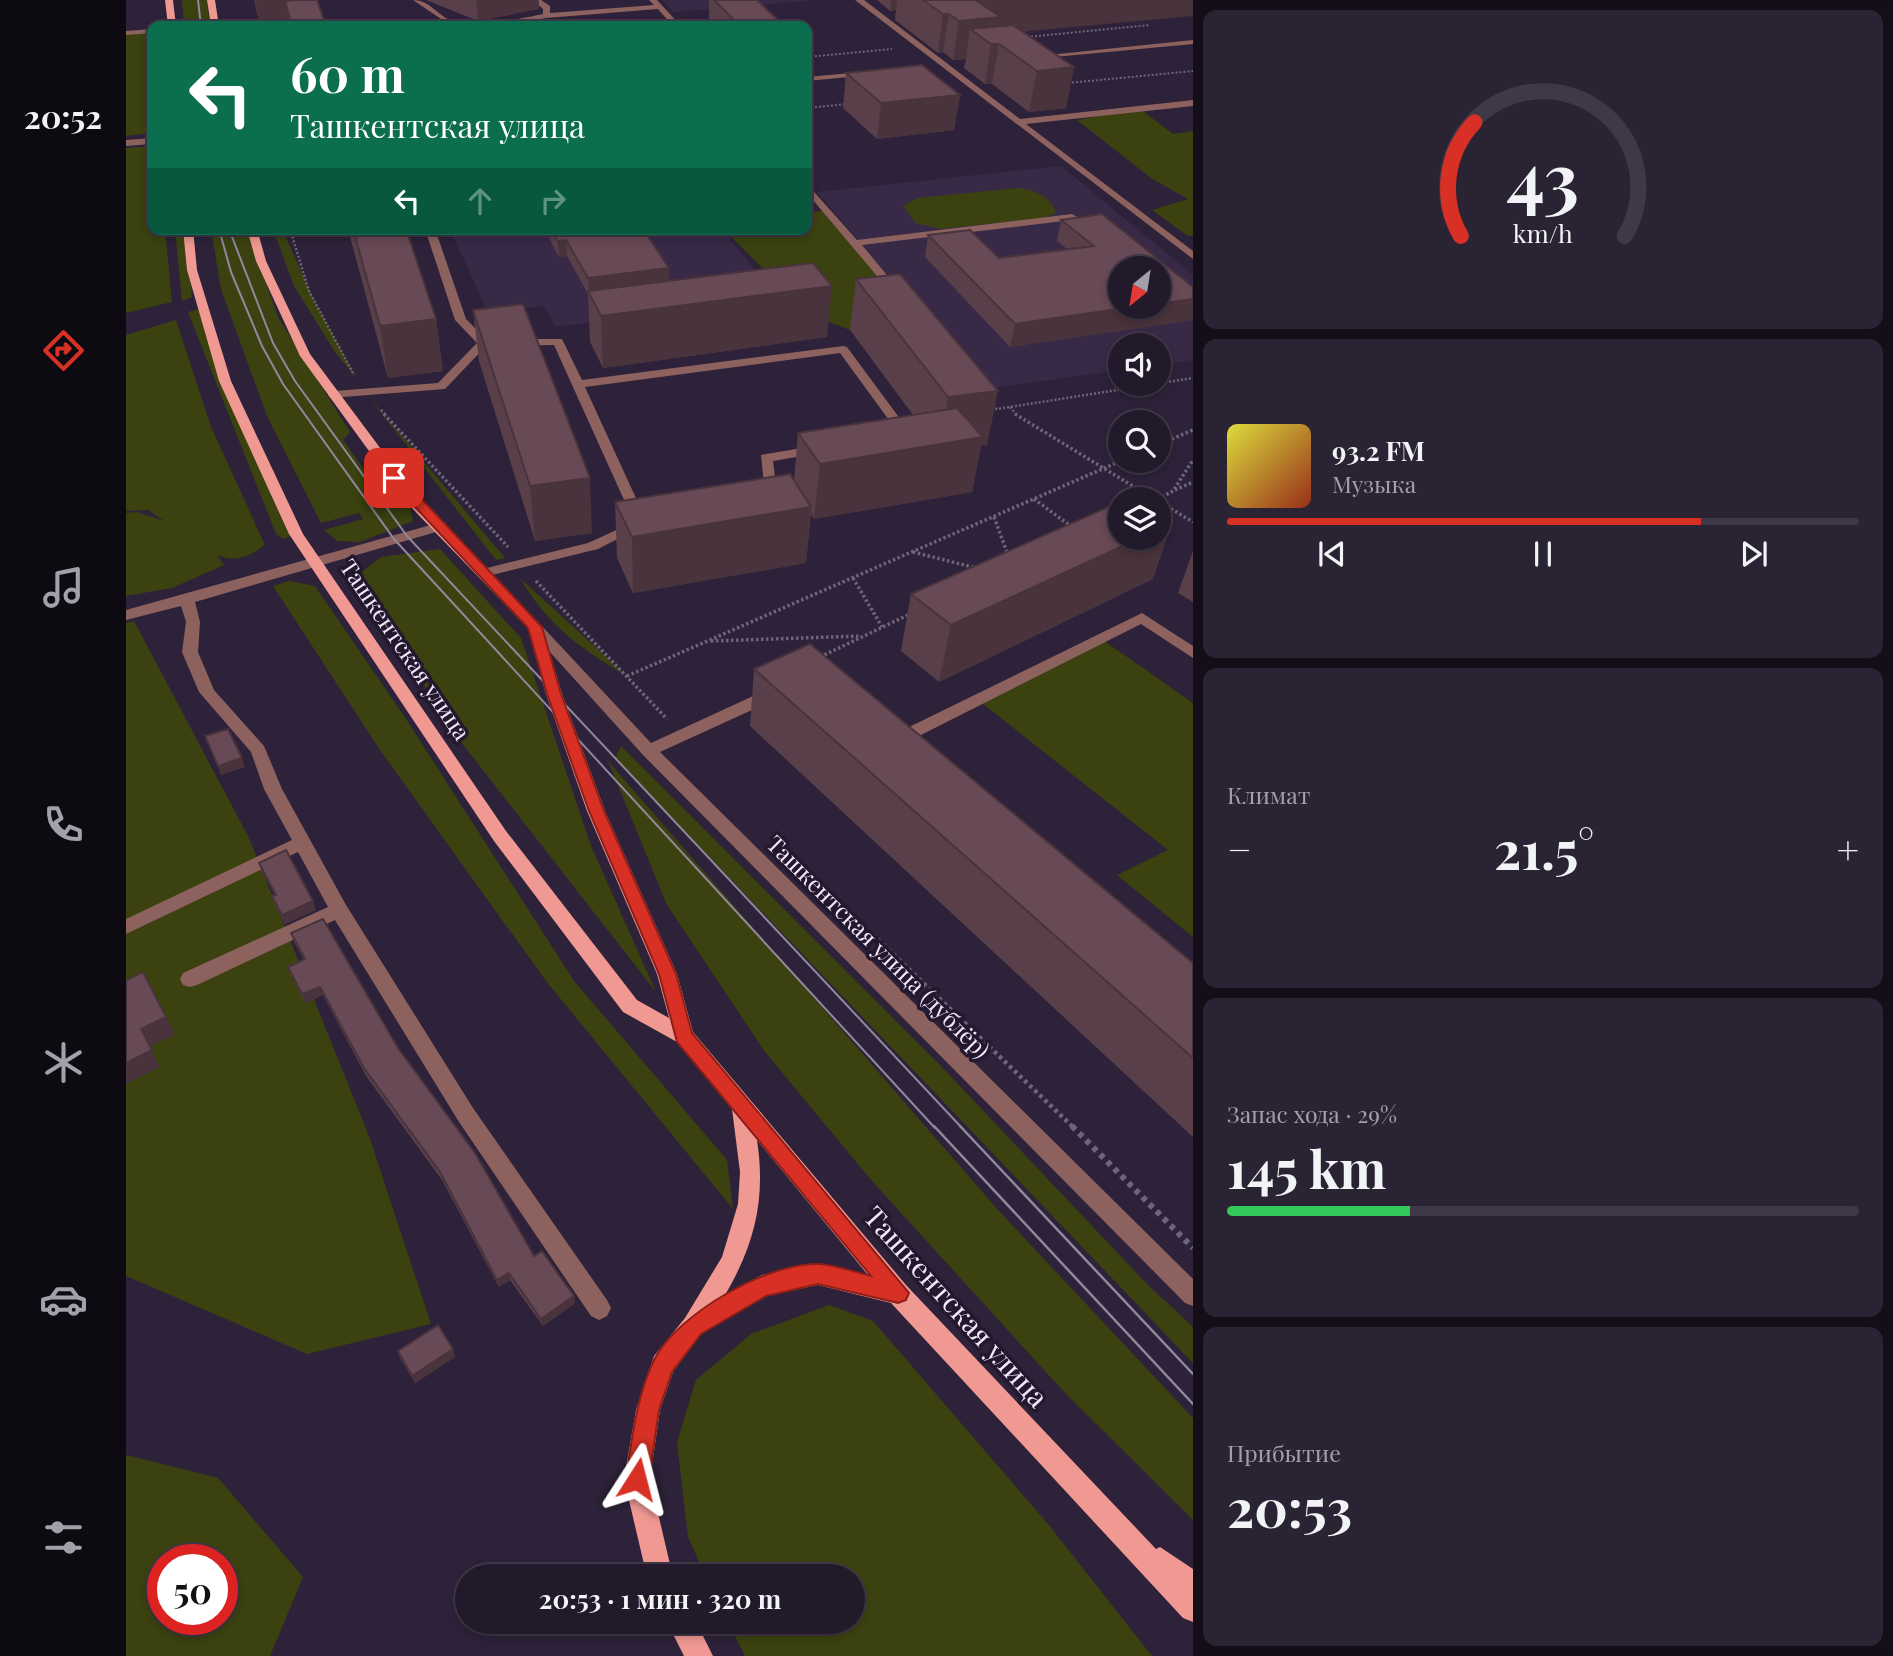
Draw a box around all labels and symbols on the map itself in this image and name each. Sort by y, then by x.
north arrow [1108,256,1171,318]
pin [364,448,424,508]
street label: Ташкентская улица [334,552,478,746]
street label: Ташкентская улица (дублёр) [761,828,997,1064]
street label: Ташкентская улица [857,1198,1057,1414]
position arrow [600,1442,674,1516]
speed limit sign: 50 [147,1544,238,1635]

